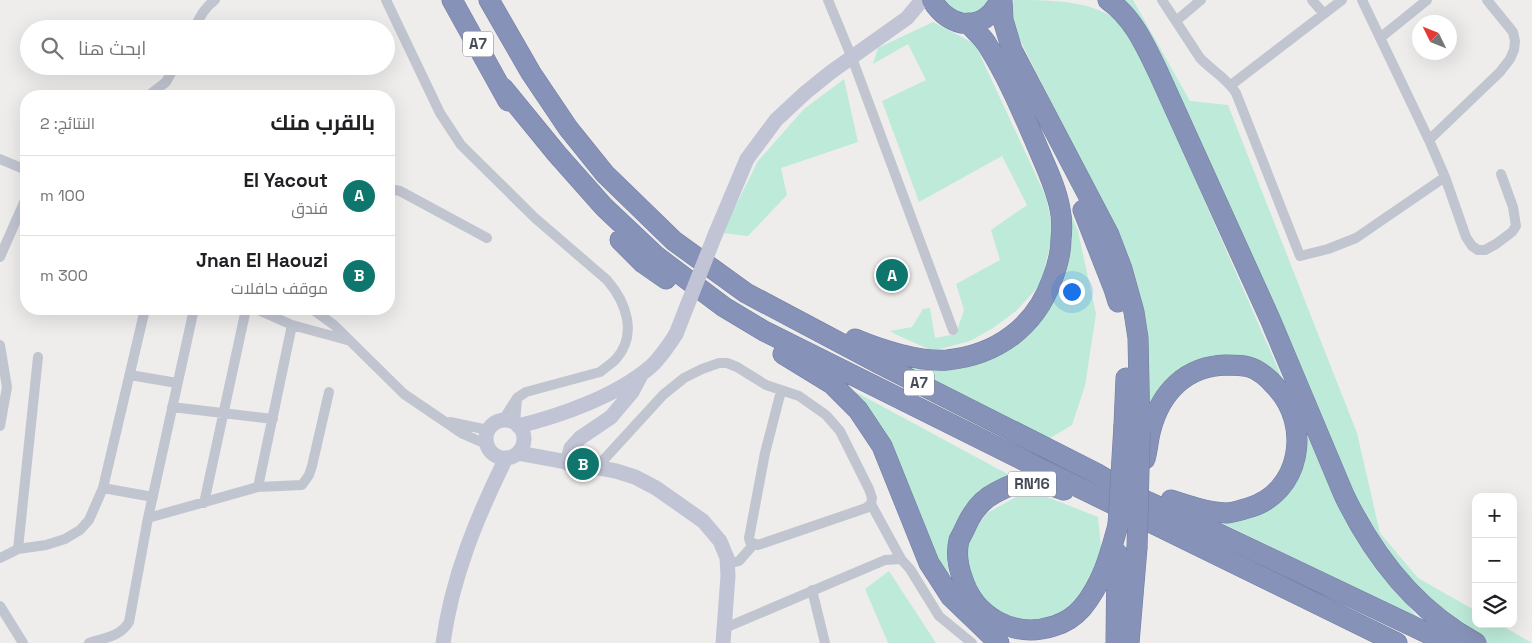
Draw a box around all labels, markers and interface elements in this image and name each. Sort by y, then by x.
north arrow [1412,15,1457,60]
search box [20,20,395,75]
road number: A7 [463,32,493,56]
icon: search [38,34,66,62]
text: ابحث هنا [78,36,146,61]
text: بالقرب منك [271,109,375,136]
text: النتائج: 2 [40,113,95,134]
text: El Yacout [244,168,328,193]
text: 100 m [40,185,85,206]
text: A [354,185,364,206]
text: فندق [291,198,328,219]
text: Jnan El Haouzi [196,248,328,273]
pin: A [876,256,908,294]
text: 300 m [40,265,88,286]
text: B [354,265,364,286]
text: موقف حافلات [231,278,328,299]
your location [1059,279,1085,305]
road number: A7 [904,370,934,396]
pin: B [567,445,599,483]
road number: RN16 [1008,472,1056,496]
map controls [1472,493,1517,628]
button: + [1472,493,1517,538]
button: − [1472,538,1517,583]
button: layers [1472,583,1517,628]

